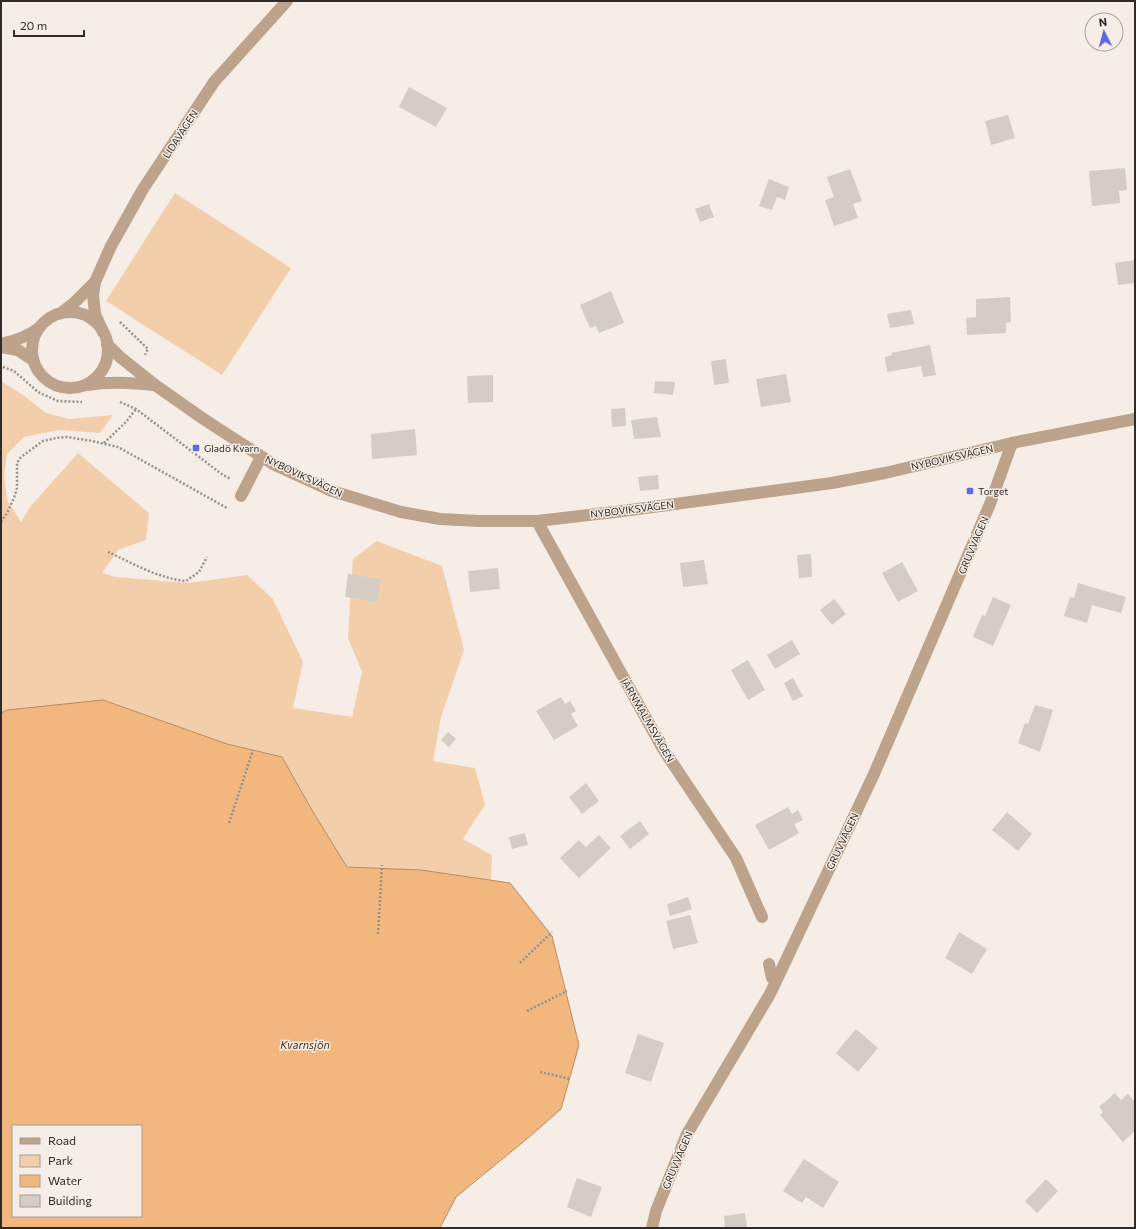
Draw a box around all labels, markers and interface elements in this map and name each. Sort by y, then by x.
scale bar [14,12,84,38]
north arrow [1084,12,1124,52]
text: N [1098,15,1108,28]
text: 20 m [20,18,47,32]
street label: LIDAVÄGEN [160,108,200,160]
place label: Gladö Kvarn [204,442,259,454]
street label: NYBOVIKSVÄGEN [910,442,994,472]
marker: Gladö Kvarn [191,443,201,453]
street label: NYBOVIKSVÄGEN [263,453,345,499]
place label: Torget [978,485,1008,497]
marker: Torget [965,486,975,496]
street label: NYBOVIKSVÄGEN [590,498,674,520]
street label: GRUVVÄGEN [955,514,991,576]
street label: JÄRNMALMSVÄGEN [619,676,677,764]
street label: GRUVVÄGEN [824,811,860,871]
water label: Kvarnsjön [280,1038,330,1051]
legend [12,1125,142,1217]
street label: GRUVVÄGEN [659,1129,695,1191]
text: Road [48,1133,76,1147]
text: Park [48,1153,74,1167]
text: Water [48,1173,82,1187]
text: Building [48,1193,92,1207]

